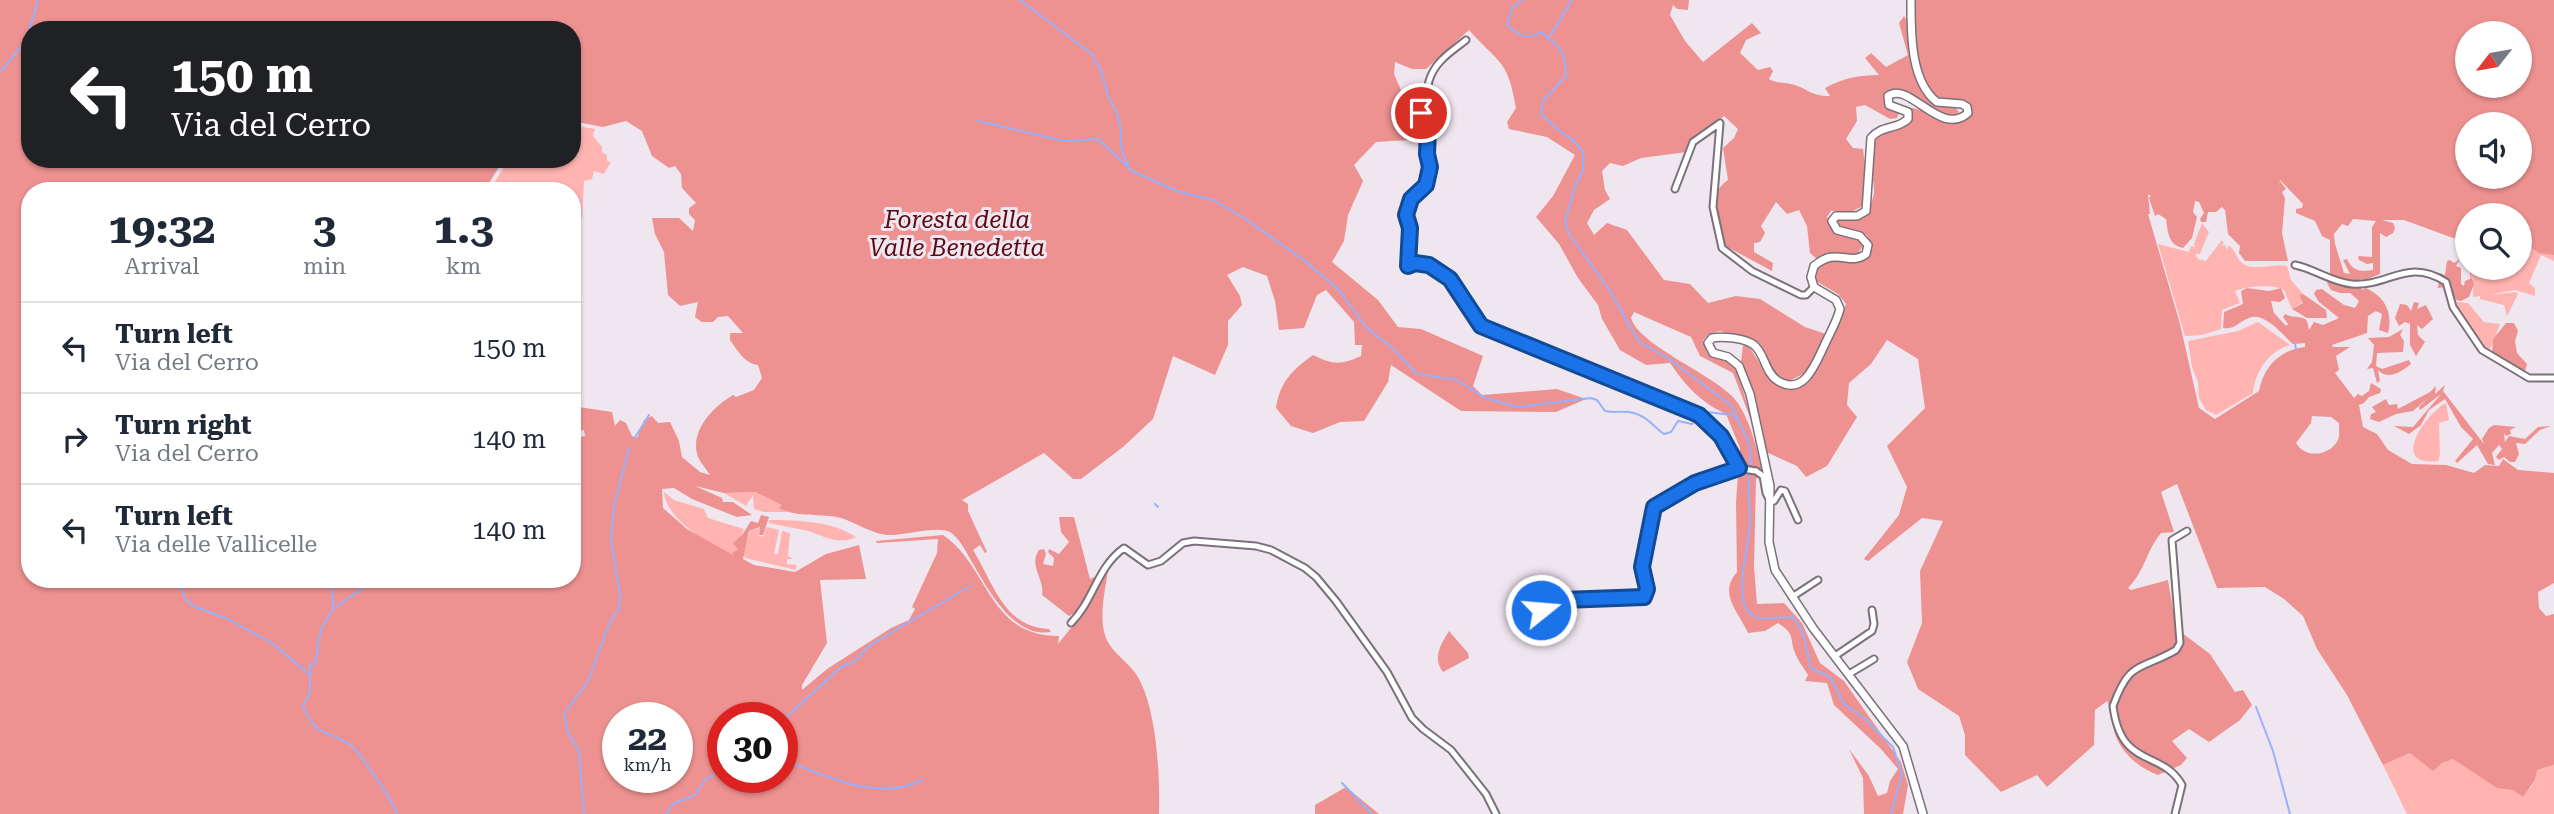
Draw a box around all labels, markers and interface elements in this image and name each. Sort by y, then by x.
north arrow [2455,21,2532,98]
map controls [2455,21,2532,280]
text: 150 m [171,47,313,104]
icon: left [56,49,147,140]
pin [1391,83,1451,143]
icon: arrive [1402,94,1440,132]
text: Via del Cerro [171,106,371,144]
button: sound [2455,112,2532,189]
button: search [2455,203,2532,280]
text: 19:32 [108,204,216,253]
text: 3 [313,204,336,253]
text: 1.3 [433,204,494,253]
park label: Foresta della Valle Benedetta [869,206,1045,262]
text: Arrival [125,253,199,280]
text: min [303,253,346,280]
text: km [446,253,481,280]
text: Turn left [115,319,233,349]
icon: left [56,329,94,367]
text: 150 m [472,333,546,363]
text: Via del Cerro [115,349,259,376]
text: Turn right [115,410,251,440]
icon: right [56,420,94,458]
text: 140 m [472,424,546,454]
text: Via del Cerro [115,440,259,467]
text: Turn left [115,501,233,531]
icon: left [56,511,94,549]
text: 140 m [472,515,546,545]
text: Via delle Vallicelle [115,531,317,558]
position arrow [1504,573,1578,647]
speed limit sign: 30 [707,702,798,793]
text: 22 [628,718,667,759]
text: km/h [623,754,672,775]

